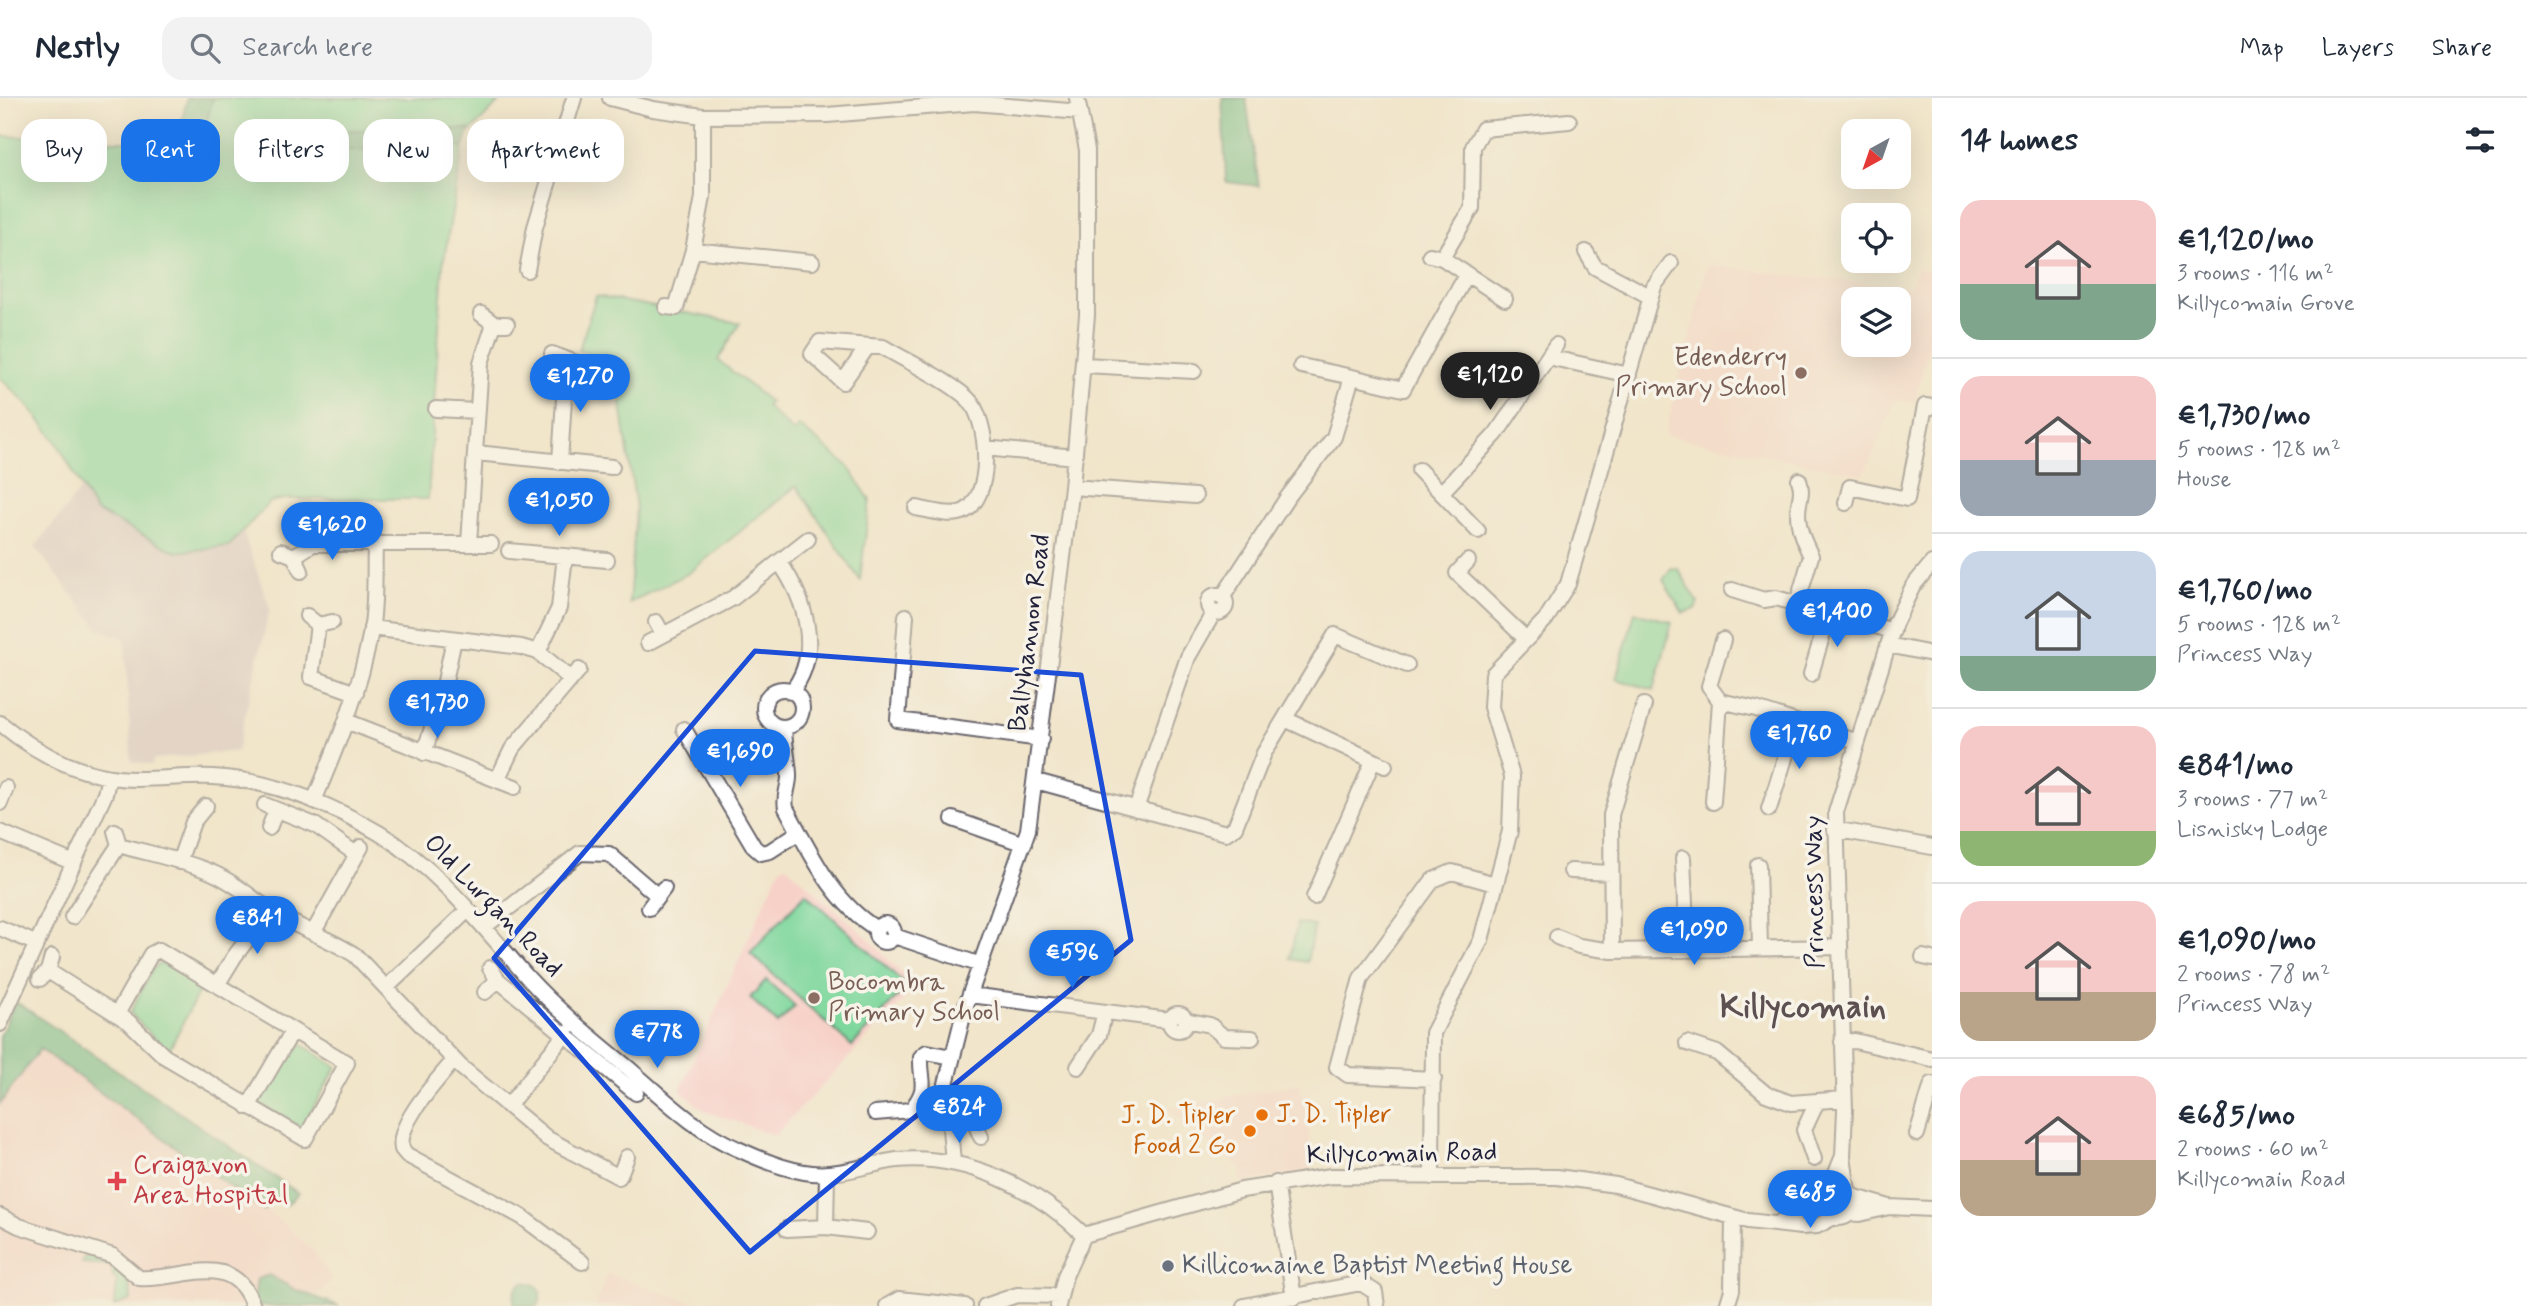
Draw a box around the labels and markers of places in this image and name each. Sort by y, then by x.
place label: Edenderry Primary School [1615,341,1787,405]
pin: €1,120 [1433,352,1547,412]
pin: €1,270 [523,354,637,414]
marker: Edenderry Primary School [1793,365,1809,381]
pin: €1,050 [502,478,616,538]
pin: €1,620 [275,503,389,562]
pin: €1,400 [1780,589,1894,649]
pin: €1,730 [380,680,494,740]
pin: €1,760 [1742,712,1856,771]
pin: €1,690 [683,730,797,789]
pin: €841 [216,896,298,956]
pin: €1,090 [1637,908,1751,967]
pin: €596 [1031,930,1113,990]
place label: Bocombra Primary School [828,966,1000,1030]
marker: Bocombra Primary School [806,990,822,1006]
pin: €778 [616,1010,698,1070]
pin: €824 [918,1086,1000,1145]
place label: J. D. Tipler [1276,1098,1391,1132]
place label: J. D. Tipler Food 2 Go [1121,1099,1236,1163]
marker: J. D. Tipler [1254,1107,1270,1123]
marker: J. D. Tipler Food 2 Go [1242,1123,1258,1139]
place label: Craigavon Area Hospital [133,1149,288,1213]
pin: €685 [1769,1170,1851,1230]
marker: Craigavon Area Hospital [107,1171,127,1191]
place label: Killicomaine Baptist Meeting House [1182,1249,1572,1286]
marker: Killicomaine Baptist Meeting House [1160,1258,1176,1274]

